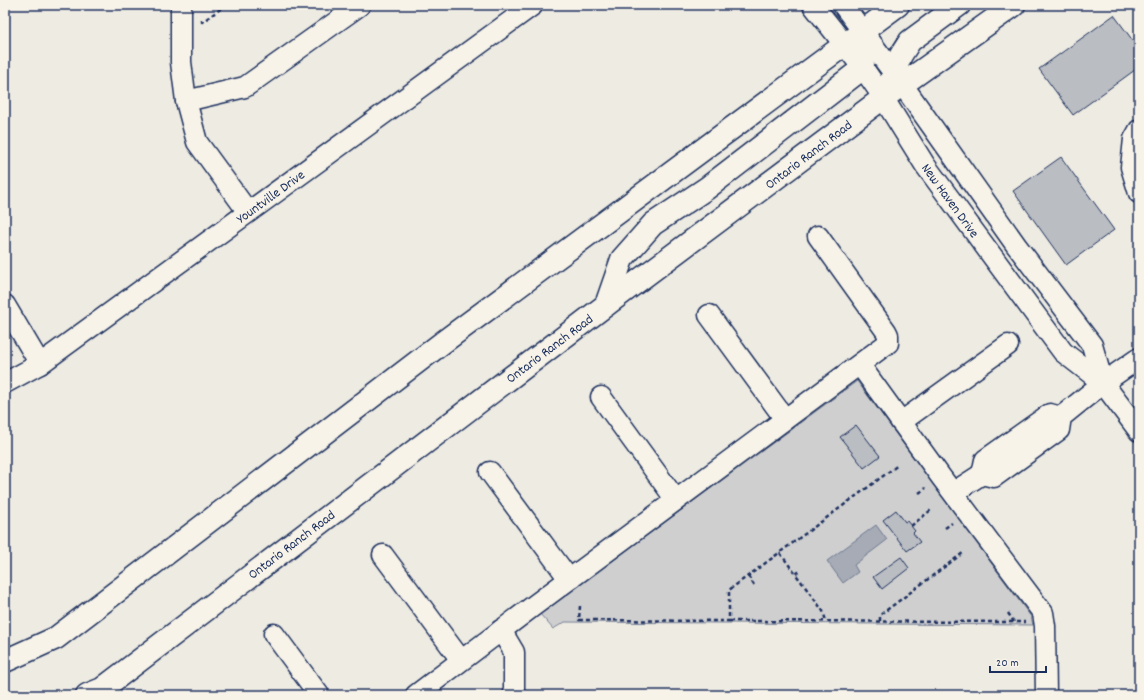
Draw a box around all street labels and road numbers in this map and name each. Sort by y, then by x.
street label: Ontario Ranch Road [761,116,857,195]
street label: New Haven Drive [916,160,983,243]
street label: Yountville Drive [233,166,310,229]
street label: Ontario Ranch Road [502,310,598,389]
street label: Ontario Ranch Road [244,506,340,585]

